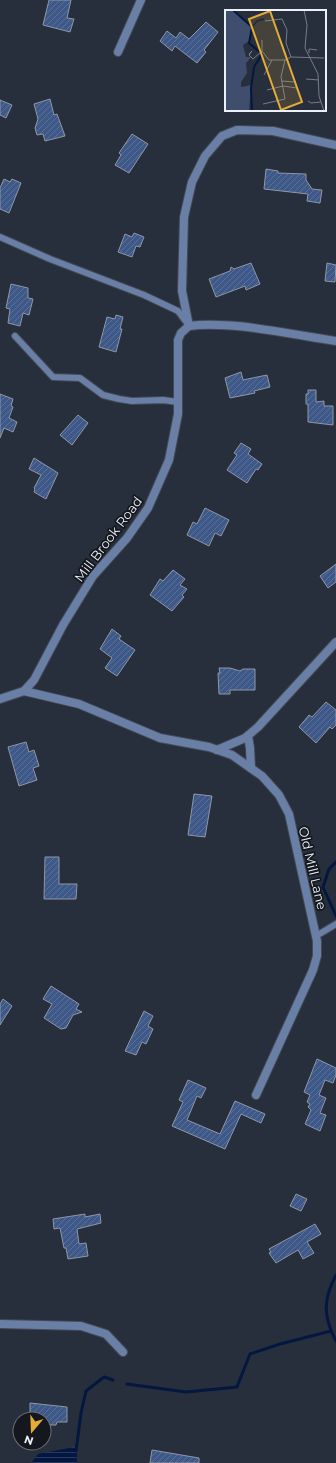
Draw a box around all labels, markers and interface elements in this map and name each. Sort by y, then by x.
inset map [225,10,326,111]
street label: Mill Brook Road [71,493,145,585]
street label: Old Mill Lane [296,825,330,911]
north arrow [12,1411,52,1451]
text: N [22,1432,35,1449]

